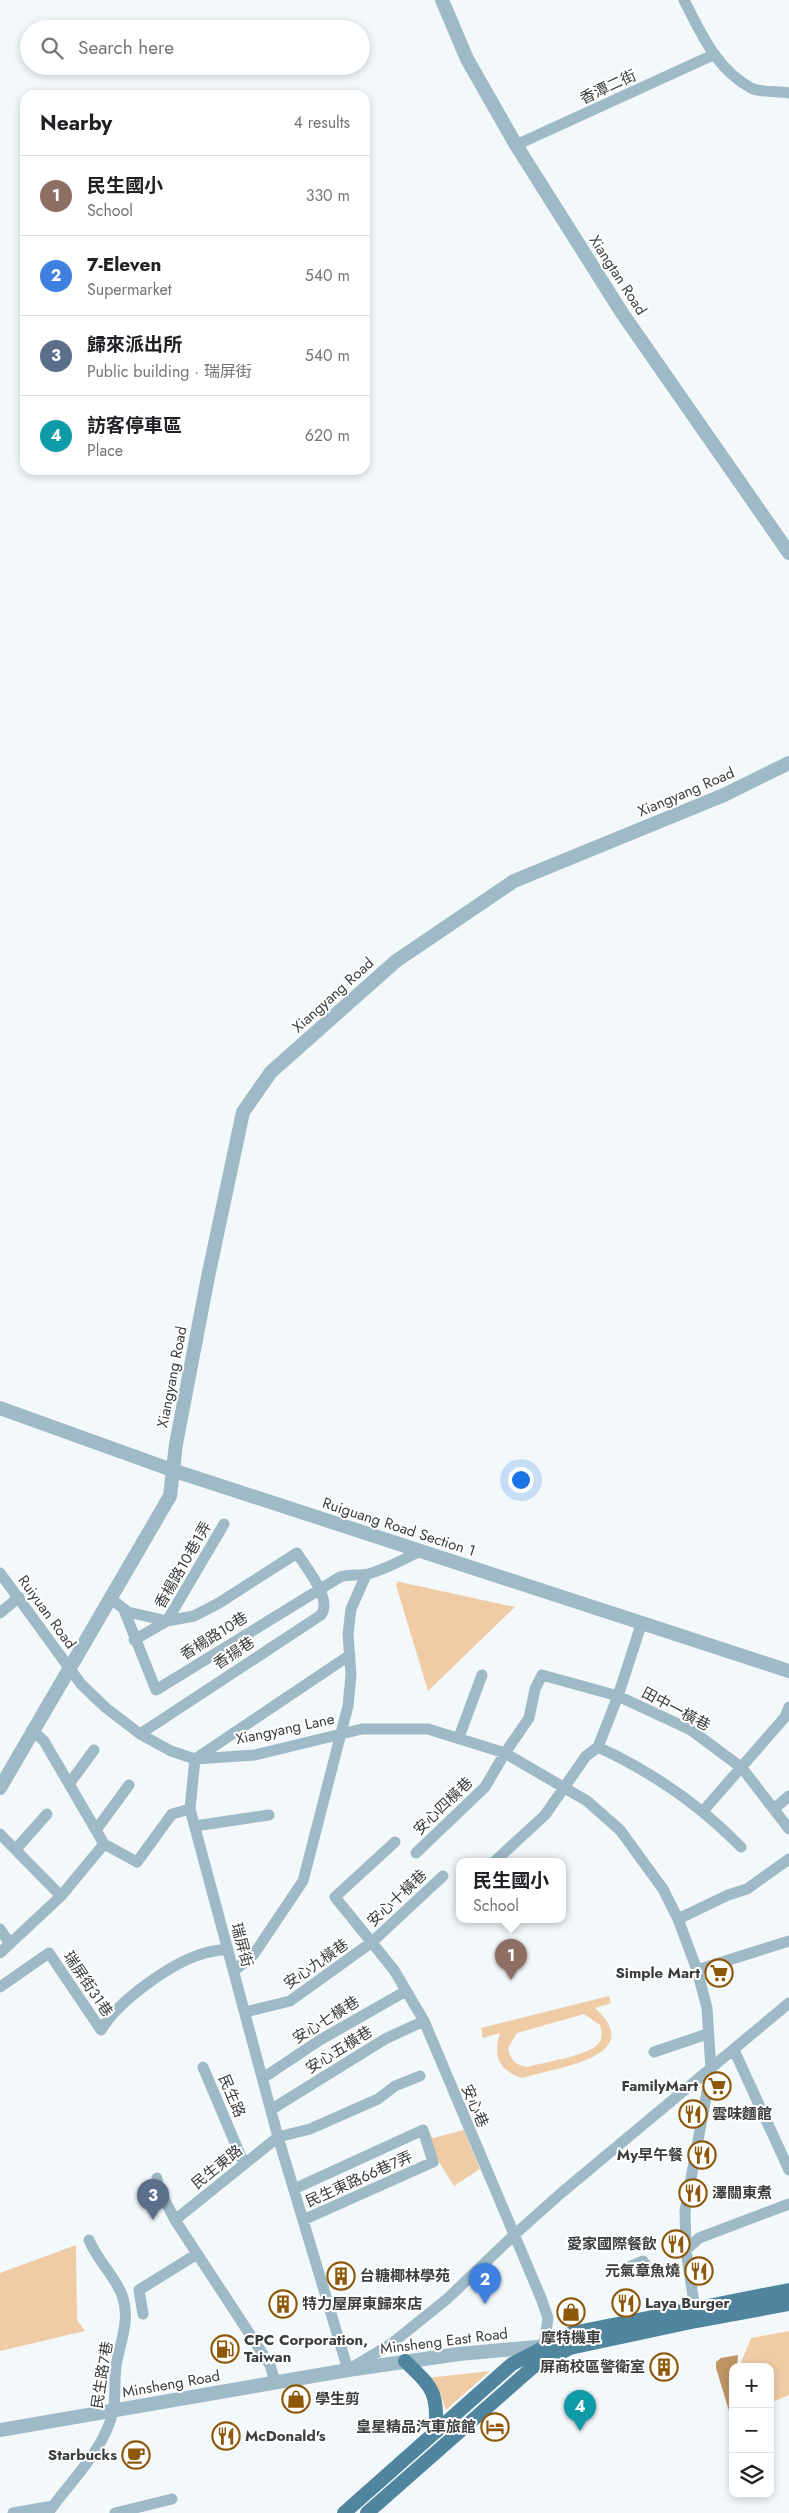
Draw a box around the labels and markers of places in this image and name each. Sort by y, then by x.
pin: 1 [495,1939,527,1980]
supermarket icon: Simple Mart [704,1958,734,1988]
place label: Simple Mart [615,1962,700,1984]
supermarket icon: FamilyMart [702,2071,732,2101]
place label: FamilyMart [621,2075,698,2097]
restaurant icon: 雲味麵館 [678,2099,708,2129]
place label: 雲味麵館 [712,2103,772,2125]
restaurant icon: My早午餐 [687,2140,717,2170]
place label: My早午餐 [617,2144,683,2166]
restaurant icon: 澤關東煮 [678,2178,708,2208]
pin: 3 [137,2179,169,2220]
place label: 澤關東煮 [712,2182,772,2204]
restaurant icon: 愛家國際餐飲 [661,2229,691,2259]
place label: 愛家國際餐飲 [567,2233,657,2255]
restaurant icon: 元氣章魚燒 [684,2256,714,2286]
place label: 元氣章魚燒 [605,2260,680,2282]
building icon: 台糖椰林學苑 [326,2261,356,2291]
pin: 2 [469,2263,501,2304]
place label: 台糖椰林學苑 [360,2265,450,2287]
restaurant icon: Laya Burger [611,2288,641,2318]
building icon: 特力屋屏東歸來店 [268,2289,298,2319]
place label: Laya Burger [645,2292,731,2314]
place label: 特力屋屏東歸來店 [302,2293,422,2315]
shop icon: 摩特機車 [556,2297,586,2327]
place label: 摩特機車 [541,2327,601,2349]
place label: CPC Corporation, Taiwan [244,2329,368,2368]
fuel station icon: CPC Corporation, Taiwan [210,2334,240,2364]
building icon: 屏商校區警衛室 [649,2352,679,2382]
place label: 屏商校區警衛室 [540,2356,645,2378]
shop icon: 學生剪 [281,2384,311,2414]
place label: 學生剪 [315,2388,360,2410]
pin: 4 [564,2390,596,2431]
hotel icon: 皇星精品汽車旅館 [480,2412,510,2442]
place label: 皇星精品汽車旅館 [356,2416,476,2438]
restaurant icon: McDonald's [211,2421,241,2451]
place label: McDonald's [245,2425,326,2447]
cafe icon: Starbucks [121,2440,151,2470]
place label: Starbucks [48,2444,117,2466]

